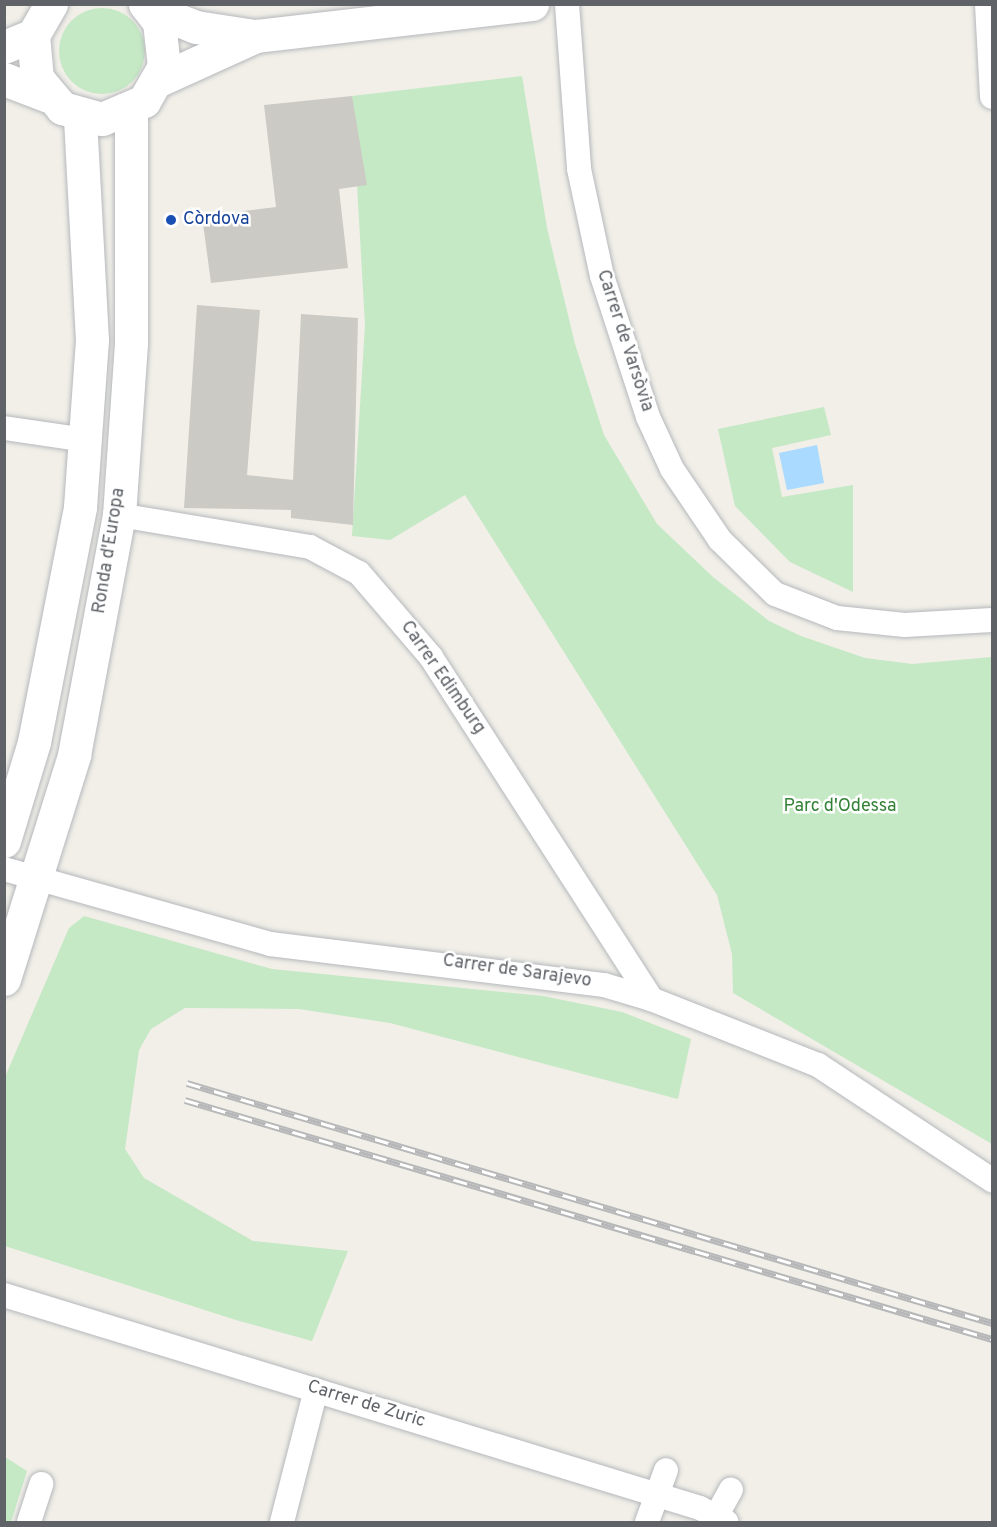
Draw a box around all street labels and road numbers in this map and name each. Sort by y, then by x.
street label: Carrer de Varsòvia [591,267,657,415]
street label: Ronda d'Europa [89,487,131,615]
street label: Carrer Edimburg [395,617,489,739]
street label: Carrer de Sarajevo [441,951,593,993]
street label: Carrer de Zuric [304,1377,428,1433]

